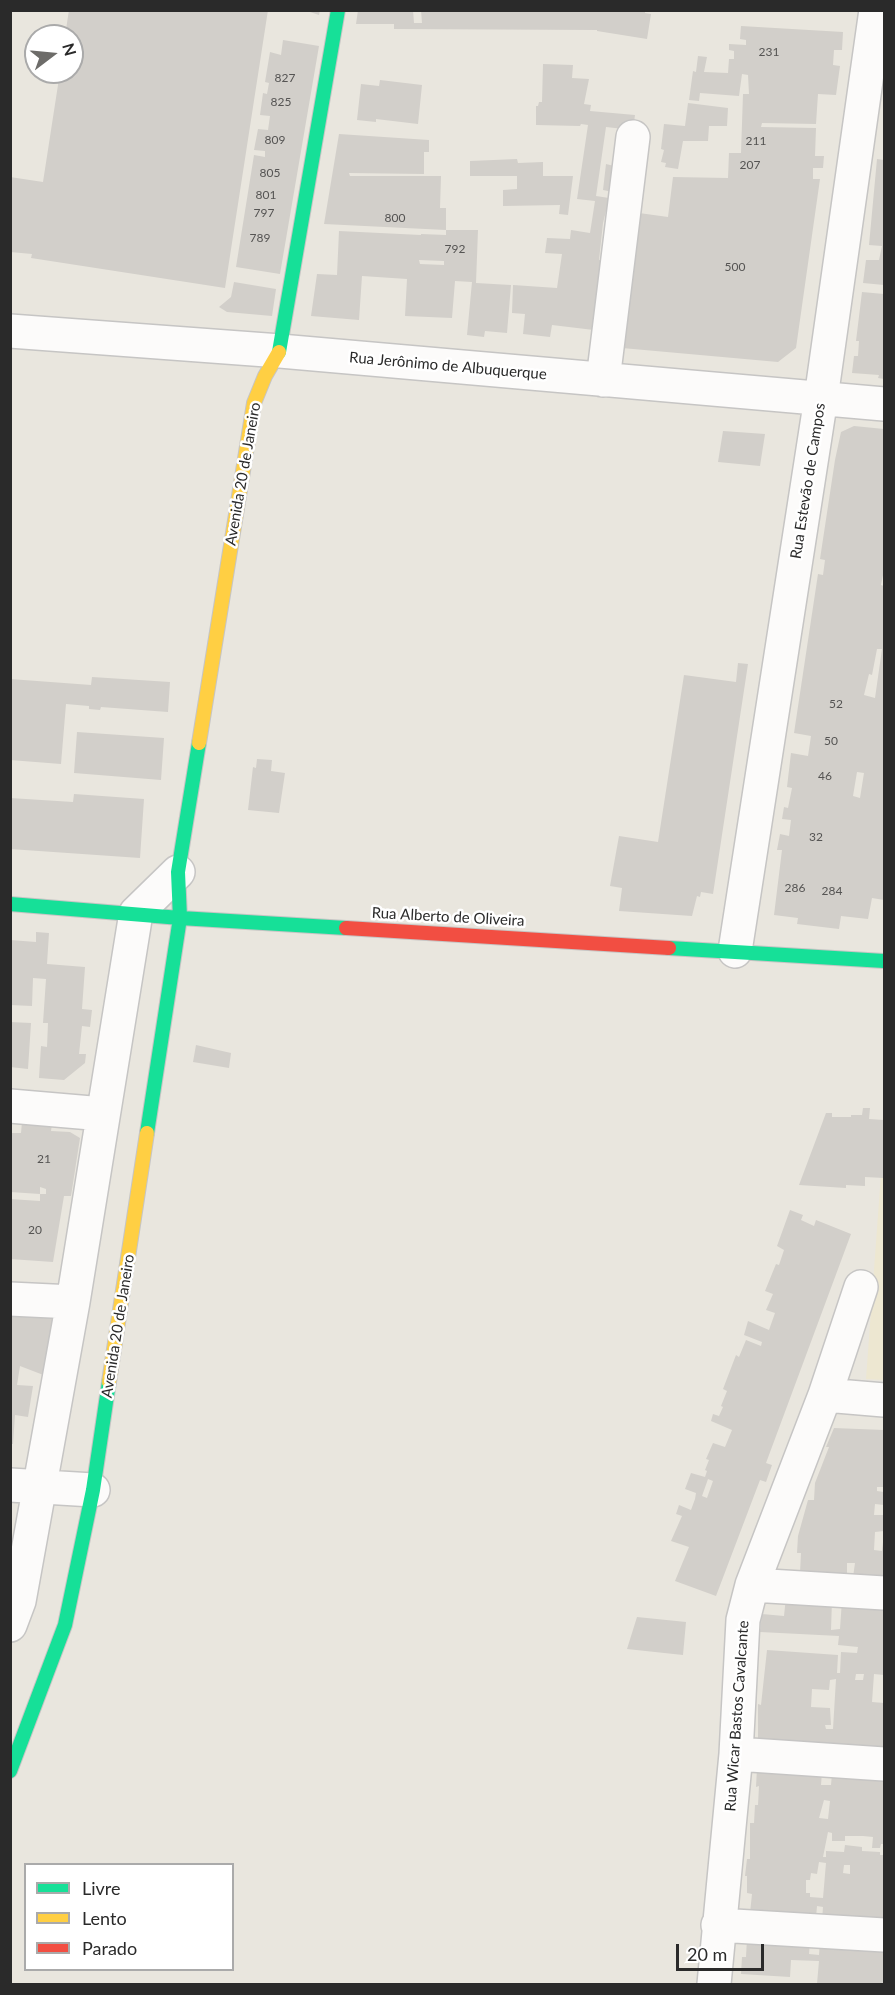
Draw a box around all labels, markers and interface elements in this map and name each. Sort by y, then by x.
north arrow [24,24,84,84]
text: N [59,41,81,58]
house number: 231 [759,45,779,59]
house number: 827 [275,71,295,85]
house number: 825 [271,95,291,109]
house number: 809 [265,133,285,147]
house number: 211 [746,134,766,148]
house number: 207 [740,158,760,172]
house number: 805 [260,166,280,180]
house number: 801 [256,188,276,202]
house number: 797 [254,206,274,220]
house number: 800 [385,211,405,225]
house number: 789 [250,231,270,245]
house number: 792 [445,242,465,256]
house number: 500 [725,260,745,274]
street label: Rua Jerônimo de Albuquerque [349,348,547,384]
street label: Avenida 20 de Janeiro [222,401,264,547]
street label: Rua Estevão de Campos [787,402,829,560]
house number: 52 [829,697,843,711]
house number: 50 [824,734,838,748]
house number: 46 [818,769,832,783]
house number: 32 [809,830,823,844]
house number: 286 [785,881,805,895]
house number: 284 [822,884,842,898]
street label: Rua Alberto de Oliveira [371,904,525,930]
house number: 21 [37,1152,51,1166]
house number: 20 [28,1223,42,1237]
street label: Avenida 20 de Janeiro [98,1253,138,1399]
street label: Rua Wicar Bastos Cavalcante [721,1620,753,1812]
legend [24,1863,234,1971]
text: Livre [82,1877,121,1899]
text: Lento [82,1907,127,1929]
scale bar [679,1932,768,1970]
text: Parado [82,1937,137,1959]
text: 20 m [687,1943,727,1965]

